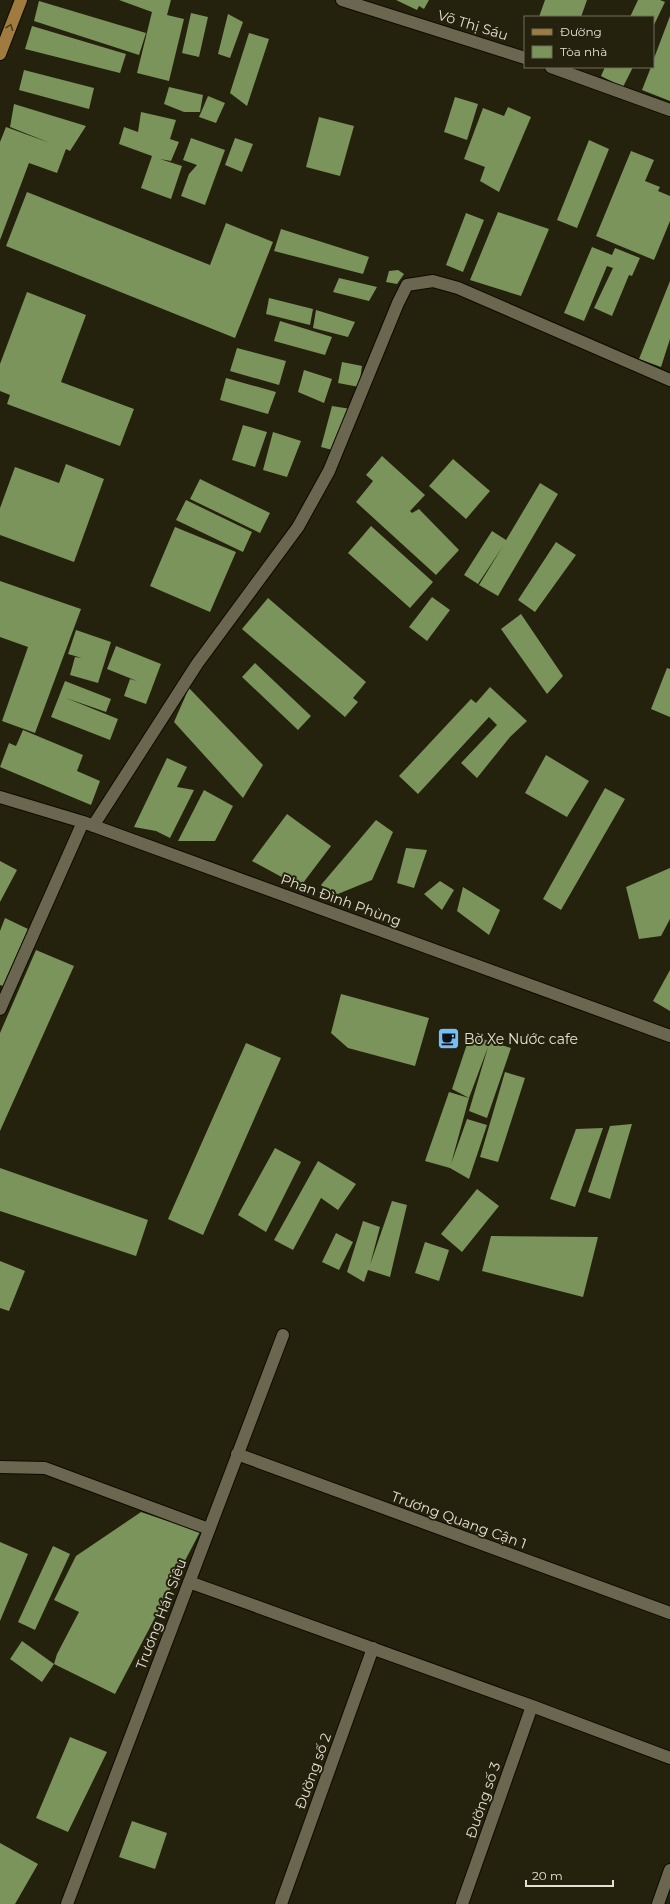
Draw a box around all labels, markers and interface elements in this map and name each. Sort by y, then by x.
street label: Võ Thị Sáu [436,6,510,44]
legend [524,16,654,68]
one-way arrow [6,24,14,31]
text: Đường [560,24,602,39]
text: Tòa nhà [560,44,607,59]
street label: Phan Đình Phùng [278,870,404,930]
cafe icon: Bờ Xe Nước cafe [435,1026,461,1052]
place label: Bờ Xe Nước cafe [464,1030,578,1048]
street label: Trương Quang Cận 1 [389,1487,529,1553]
street label: Trương Hán Siêu [132,1556,190,1672]
street label: Đường số 2 [291,1730,335,1811]
street label: Đường số 3 [462,1759,504,1841]
scale bar [526,1862,613,1888]
text: 20 m [532,1868,563,1883]

